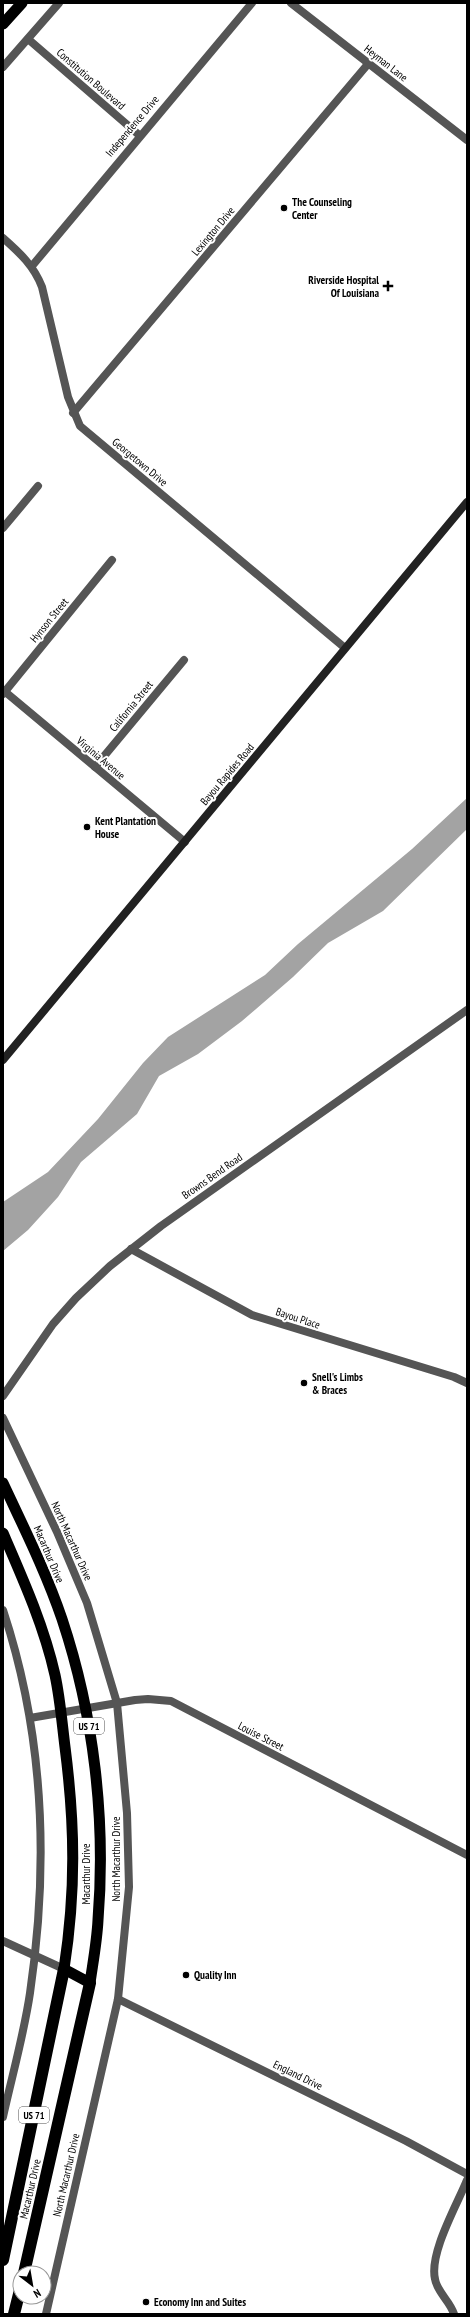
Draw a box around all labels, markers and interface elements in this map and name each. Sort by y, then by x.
street label: Heyman Lane [361,42,411,85]
street label: Constitution Boulevard [54,45,128,113]
street label: Independence Drive [102,92,162,159]
place label: The Counseling Center [292,195,352,222]
street label: Lexington Drive [188,203,238,258]
marker: The Counseling Center [279,203,289,213]
place label: Riverside Hospital Of Louisiana [308,273,379,300]
marker: Riverside Hospital Of Louisiana [382,280,394,292]
street label: Georgetown Drive [109,435,171,490]
street label: Hynson Street [27,595,71,645]
street label: California Street [106,678,156,734]
street label: Virginia Avenue [73,733,128,783]
street label: Bayou Rapides Road [197,740,257,808]
place label: Kent Plantation House [95,814,156,841]
marker: Kent Plantation House [82,822,92,832]
street label: Browns Bend Road [179,1150,245,1202]
street label: Bayou Place [274,1304,322,1332]
place label: Snell's Limbs & Braces [312,1370,363,1397]
marker: Snell's Limbs & Braces [299,1378,309,1388]
street label: North Macarthur Drive [49,1499,95,1583]
street label: Macarthur Drive [31,1523,67,1585]
road number: US 71 [74,1718,104,1734]
street label: Louise Street [236,1719,286,1753]
street label: North Macarthur Drive [109,1816,123,1902]
street label: Macarthur Drive [79,1843,93,1904]
place label: Quality Inn [194,1968,237,1982]
marker: Quality Inn [181,1970,191,1980]
street label: England Drive [271,2057,325,2093]
road number: US 71 [19,2107,49,2123]
street label: North Macarthur Drive [50,2132,82,2218]
street label: Macarthur Drive [16,2157,44,2220]
north arrow [12,2265,52,2305]
text: N [31,2286,43,2301]
place label: Economy Inn and Suites [154,2295,246,2309]
marker: Economy Inn and Suites [141,2297,151,2307]

